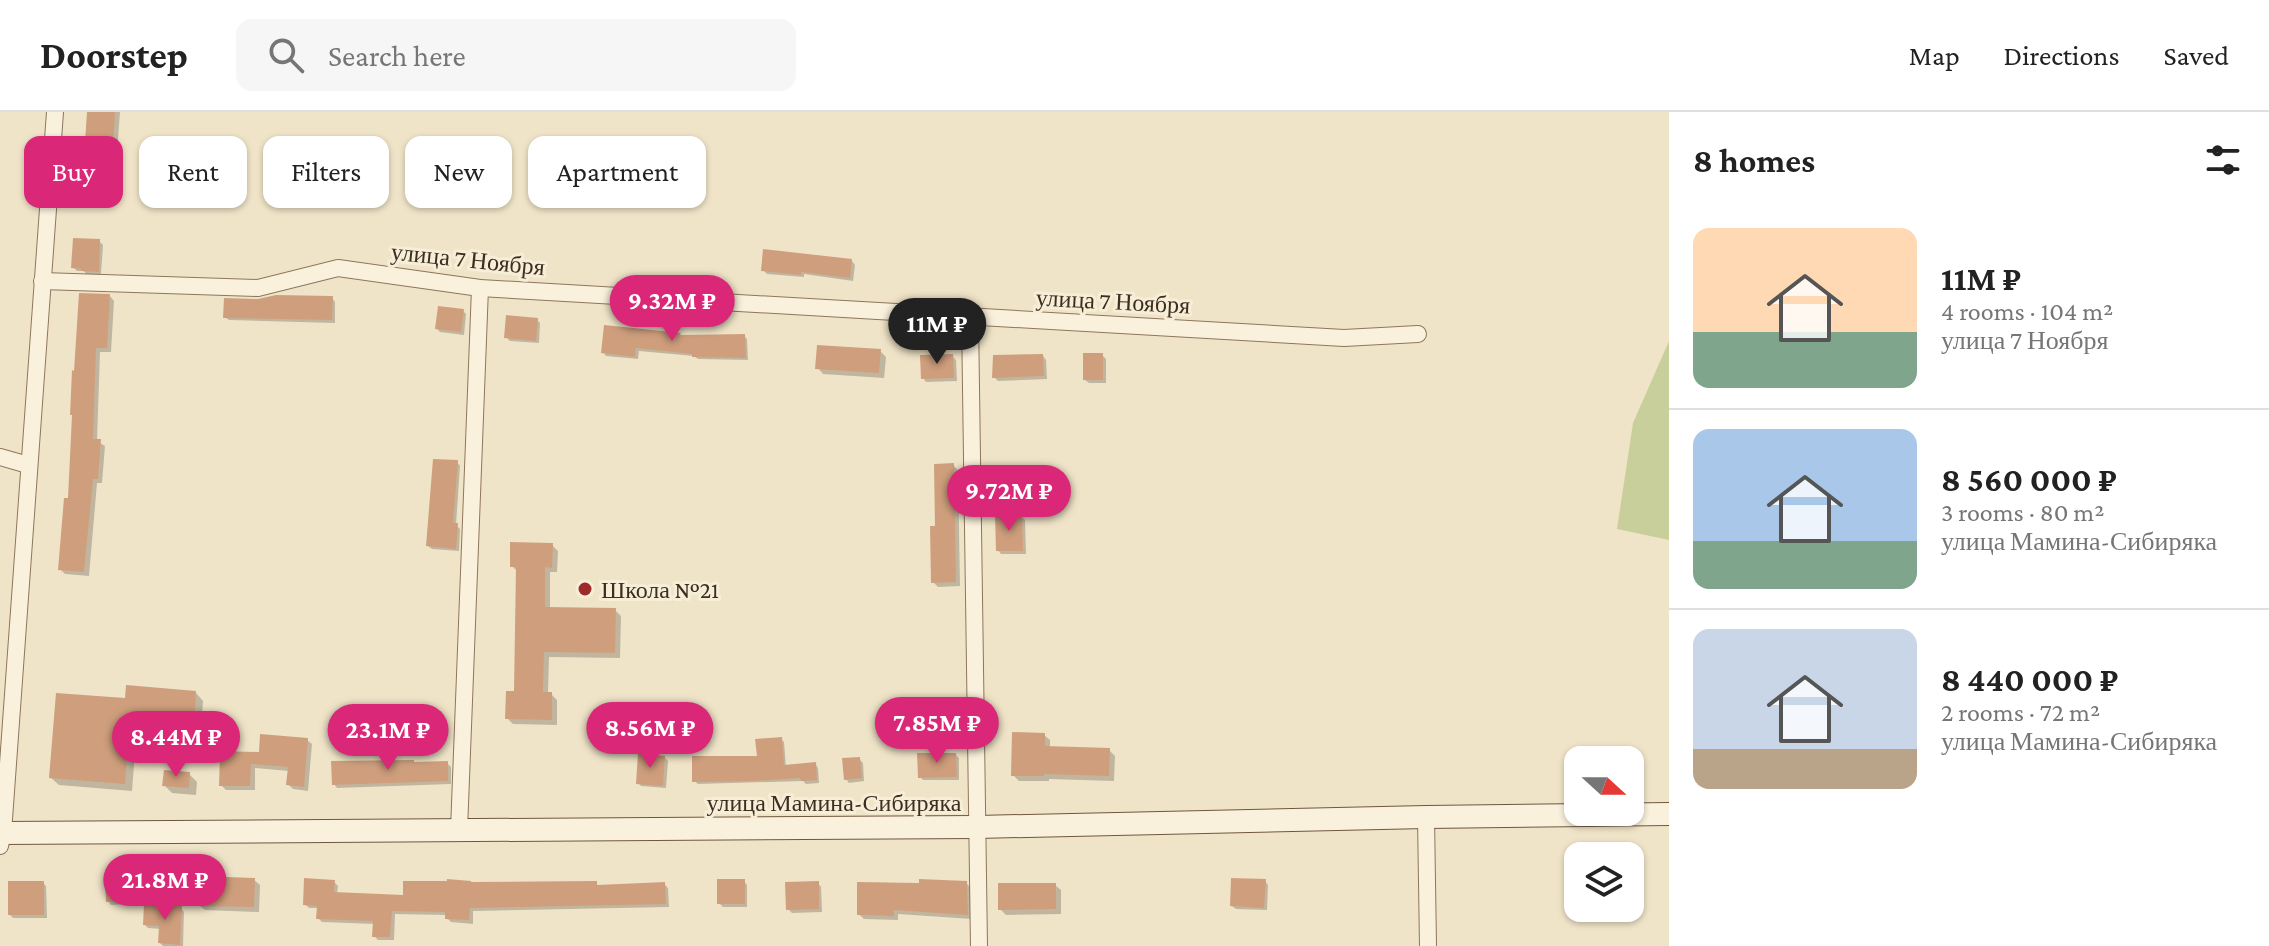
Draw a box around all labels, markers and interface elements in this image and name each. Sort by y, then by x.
search box [236,19,796,91]
icon: search [264,33,308,77]
text: Doorstep [40,34,188,76]
text: Search here [328,39,466,72]
text: Map [1909,40,1960,71]
text: Directions [2004,40,2119,71]
text: Saved [2163,40,2229,71]
chip: Buy [24,136,123,208]
chip: Rent [139,136,247,208]
chip: Filters [263,136,389,208]
chip: New [405,136,512,208]
chip: Apartment [528,136,706,208]
icon: filters [2201,138,2245,182]
text: 8 homes [1693,142,1815,179]
street label: улица 7 Ноября [390,237,546,281]
icon: home [1757,260,1853,356]
text: 11M ₽ [1941,260,2021,297]
pin: 9.32M ₽ [598,275,746,343]
street label: улица 7 Ноября [1035,283,1191,319]
text: 9.32M ₽ [628,286,716,315]
text: 4 rooms · 104 m² [1941,297,2113,326]
pin: 11M ₽ [881,298,993,366]
text: 11M ₽ [906,309,968,338]
text: улица 7 Ноября [1941,326,2108,355]
icon: home [1757,461,1853,557]
text: 8 560 000 ₽ [1941,461,2117,498]
pin: 9.72M ₽ [935,465,1083,533]
text: 9.72M ₽ [965,476,1053,505]
text: 3 rooms · 80 m² [1941,498,2104,527]
text: улица Мамина-Сибиряка [1941,527,2217,556]
place label: Школа №21 [601,576,719,603]
marker: Школа №21 [576,580,594,598]
icon: home [1757,661,1853,757]
text: 8 440 000 ₽ [1941,661,2119,698]
pin: 7.85M ₽ [863,697,1011,765]
text: 2 rooms · 72 m² [1941,698,2100,727]
pin: 8.56M ₽ [576,702,724,770]
pin: 23.1M ₽ [314,704,462,772]
text: 7.85M ₽ [893,708,981,737]
pin: 8.44M ₽ [102,711,250,779]
text: 8.56M ₽ [604,713,696,742]
text: 23.1M ₽ [346,715,430,744]
text: 8.44M ₽ [130,722,222,751]
text: улица Мамина-Сибиряка [1941,727,2217,756]
north arrow [1564,746,1644,826]
map controls [1564,746,1644,922]
street label: улица Мамина-Сибиряка [707,789,962,816]
button: layers [1564,842,1644,922]
pin: 21.8M ₽ [91,854,239,922]
text: 21.8M ₽ [121,865,209,894]

